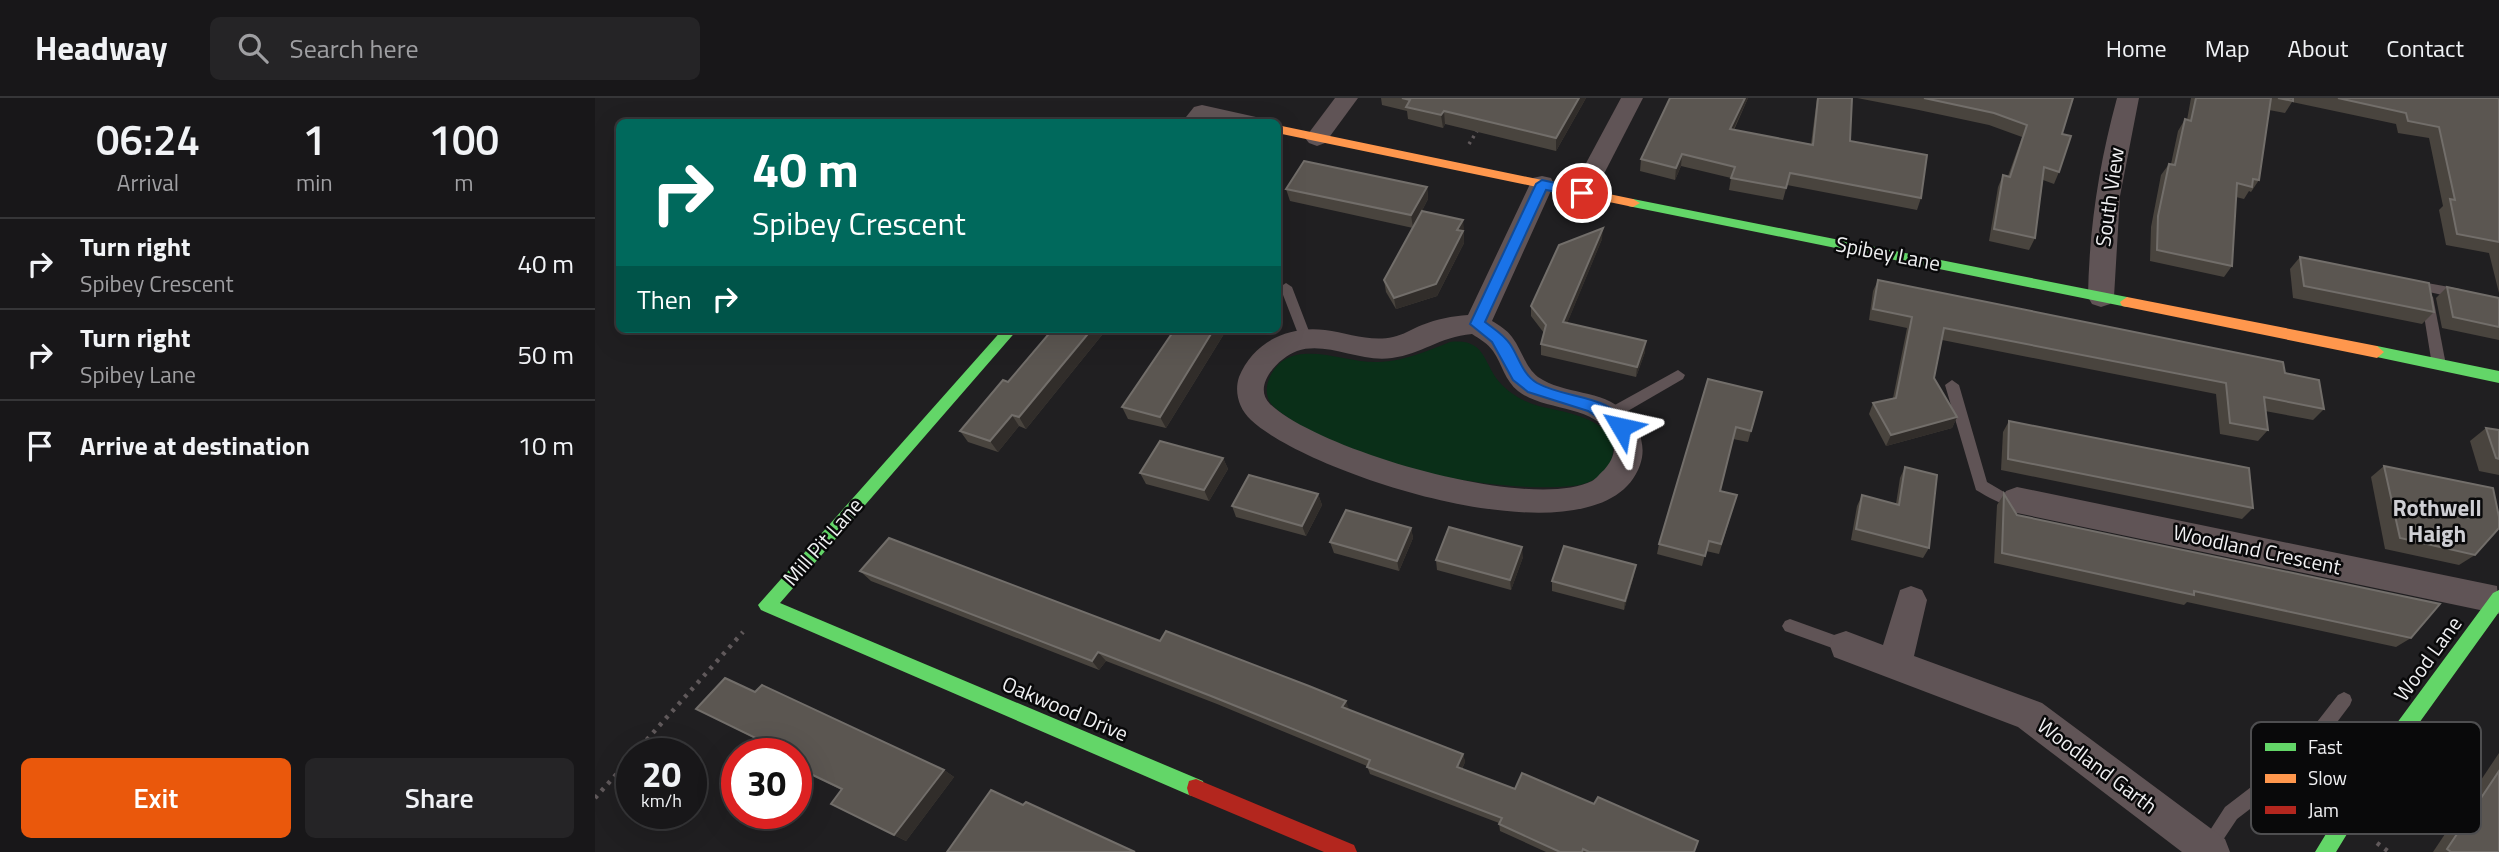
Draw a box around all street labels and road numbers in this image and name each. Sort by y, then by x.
street label: South View [2086,145,2132,249]
street label: Spibey Lane [1833,227,1943,279]
street label: Mill Pit Lane [775,490,870,593]
street label: Woodland Crescent [2170,516,2345,583]
street label: Wood Lane [2385,609,2469,708]
street label: Oakwood Drive [997,667,1133,749]
street label: Woodland Garth [2031,709,2164,821]

